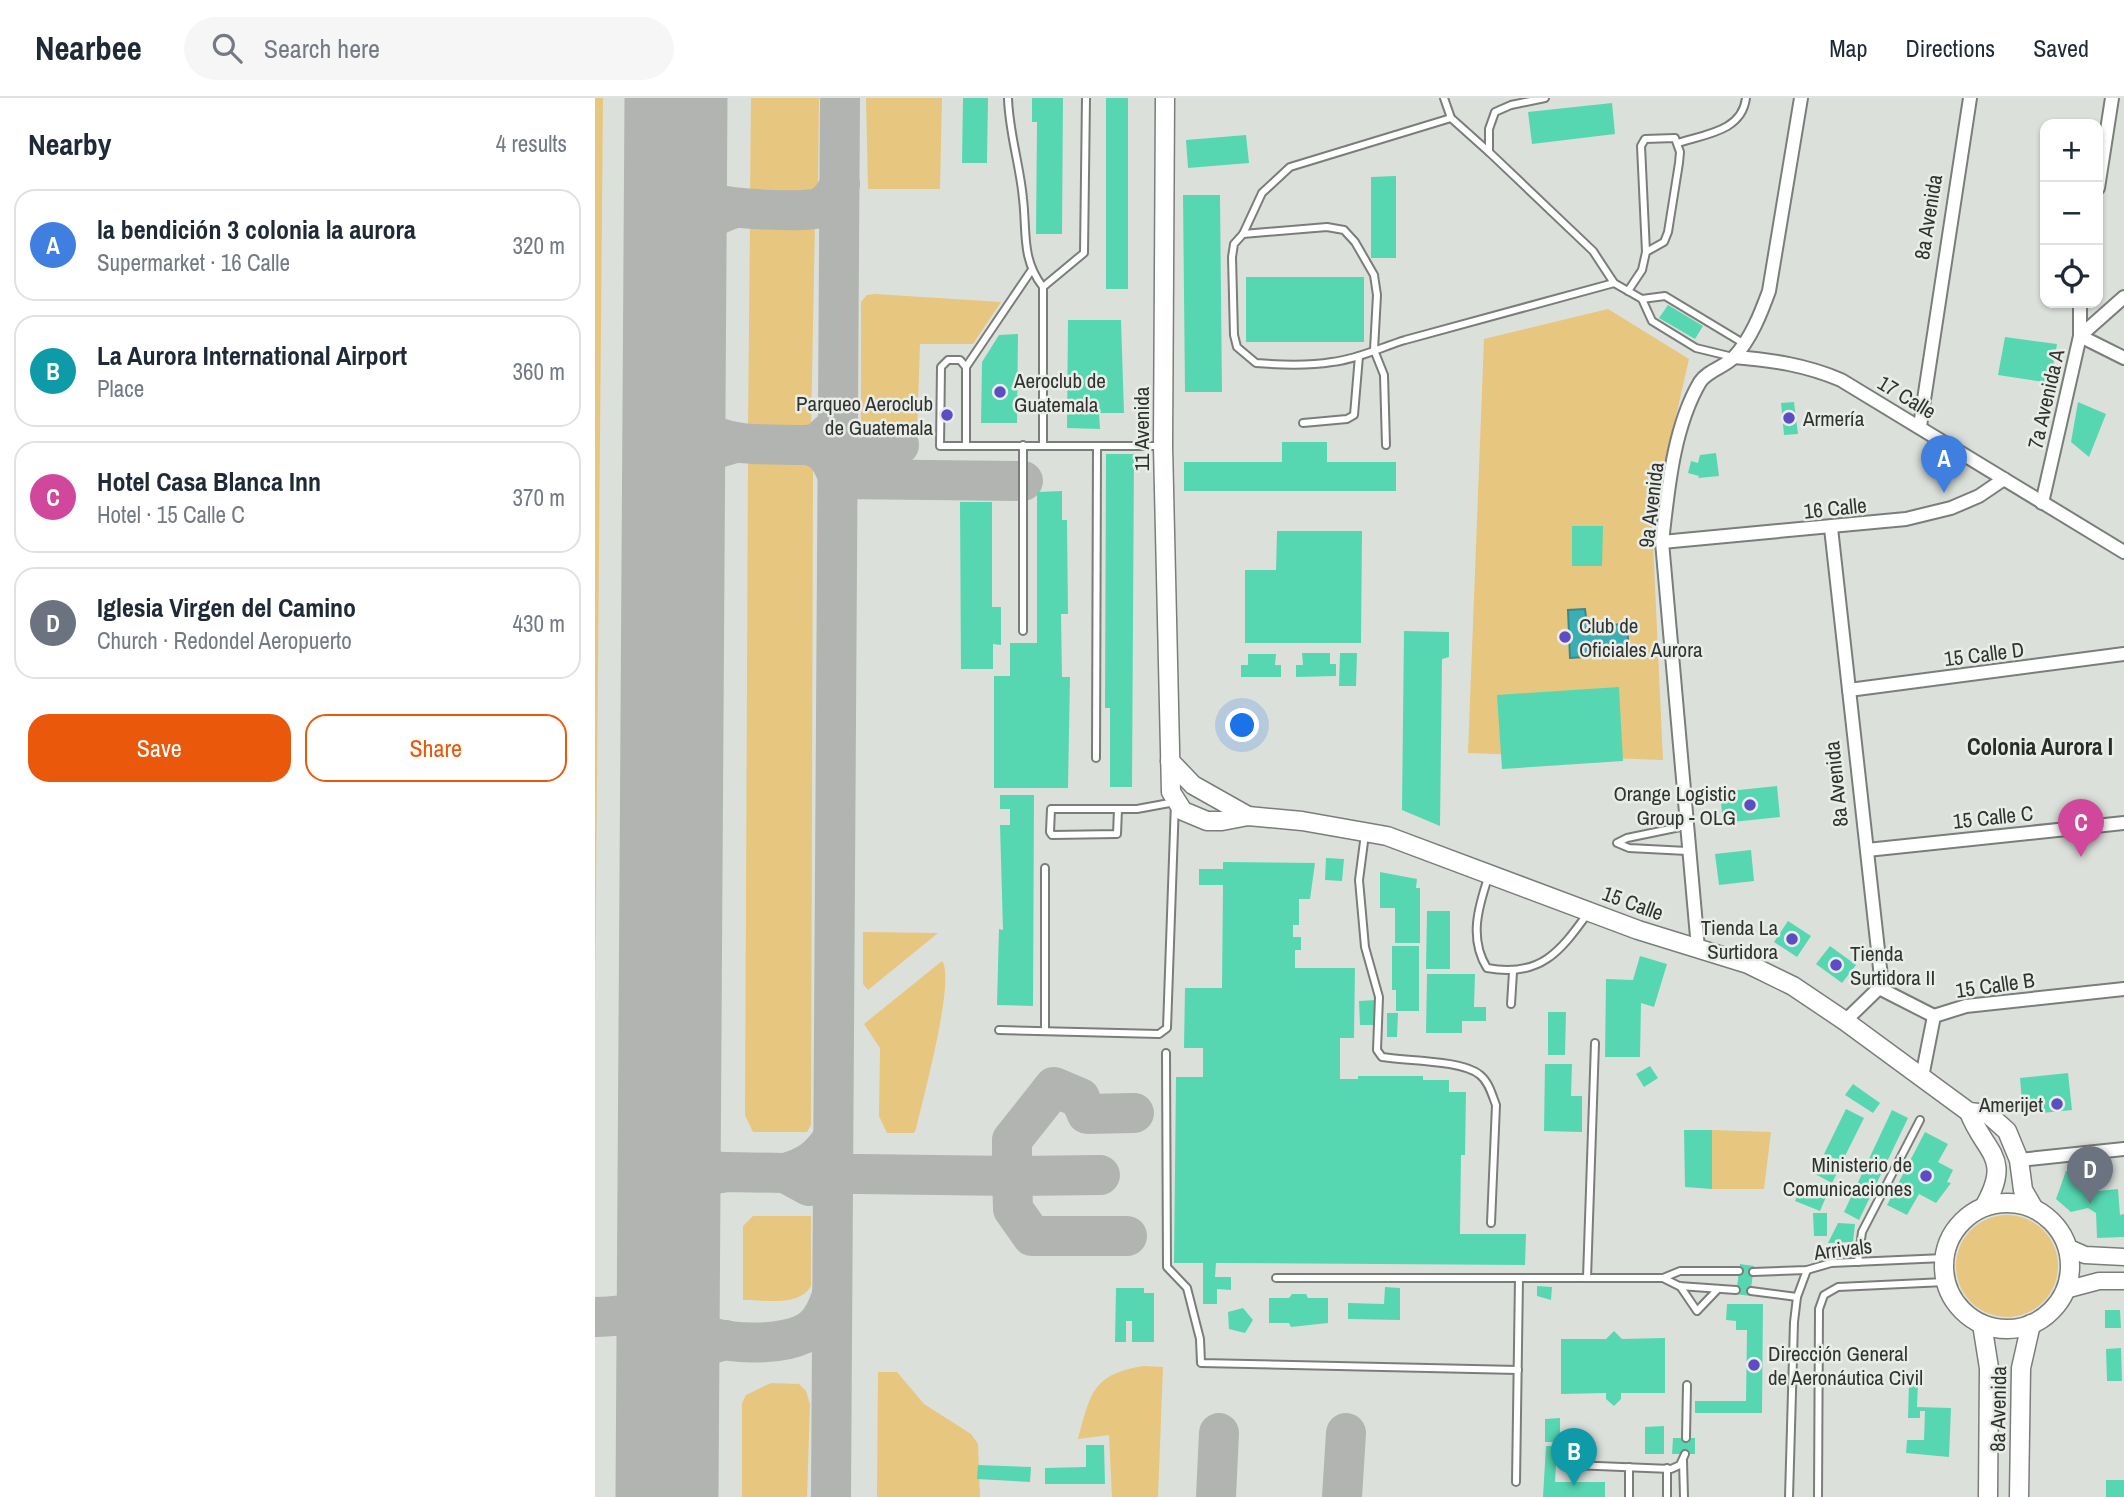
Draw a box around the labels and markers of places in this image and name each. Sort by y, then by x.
place label: Aeroclub de Guatemala [1013,366,1106,419]
marker: Aeroclub de Guatemala [992,384,1008,400]
place label: Parqueo Aeroclub de Guatemala [796,389,933,442]
place label: Armería [1802,404,1865,433]
marker: Parqueo Aeroclub de Guatemala [939,407,955,423]
marker: Armería [1781,410,1797,426]
pin: A [1921,435,1967,493]
place label: Club de Oficiales Aurora [1579,611,1703,664]
marker: Club de Oficiales Aurora [1557,629,1573,645]
place label: Orange Logistic Group - OLG [1613,779,1736,832]
marker: Orange Logistic Group - OLG [1742,797,1758,813]
pin: C [2058,799,2104,857]
place label: Tienda La Surtidora [1701,913,1778,966]
marker: Tienda La Surtidora [1784,931,1800,947]
place label: Tienda Surtidora II [1850,939,1935,992]
marker: Tienda Surtidora II [1828,957,1844,973]
place label: Amerijet [1978,1090,2043,1119]
marker: Amerijet [2049,1096,2065,1112]
pin: D [2067,1146,2113,1204]
place label: Ministerio de Comunicaciones [1783,1150,1912,1203]
marker: Ministerio de Comunicaciones [1918,1168,1934,1184]
place label: Dirección General de Aeronáutica Civil [1768,1339,1923,1392]
marker: Dirección General de Aeronáutica Civil [1746,1357,1762,1373]
pin: B [1551,1428,1597,1486]

